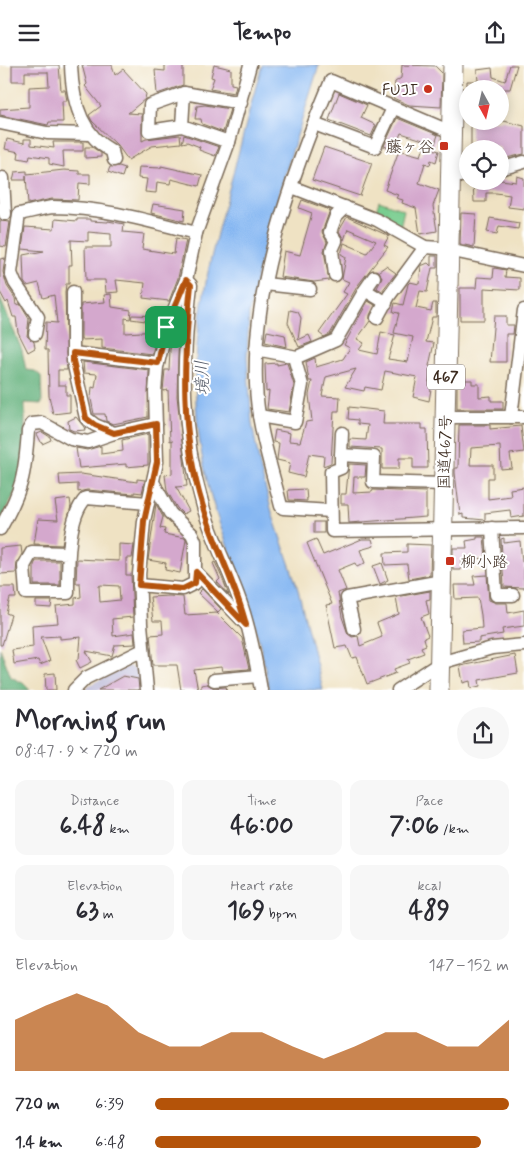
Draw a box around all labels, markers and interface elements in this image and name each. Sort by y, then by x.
icon: menu [15,19,43,47]
text: Tempo [233,19,291,47]
icon: share [481,19,509,47]
place label: FUJI [382,80,418,101]
north arrow [459,80,509,130]
map controls [459,80,509,190]
marker: FUJI [422,83,434,95]
place label: 藤ヶ谷 [386,137,434,158]
marker: 藤ヶ谷 [438,140,450,152]
button: locate [459,140,509,190]
pin [145,306,187,348]
icon: arrive [152,313,180,341]
water label: 境川 [190,360,216,396]
road number: 467 [427,365,465,389]
street label: 国道467号 [434,414,457,490]
place label: 柳小路 [460,552,508,573]
marker: 柳小路 [444,555,456,567]
text: Morning run [15,703,166,740]
button: share [457,707,509,759]
text: 08:47 · 9 × 720 m [15,741,138,762]
text: Distance [70,792,119,810]
text: Time [247,792,277,810]
text: Pace [415,792,443,810]
text: 6.48 [59,810,106,843]
text: 46:00 [230,810,294,843]
text: 7:06 [389,810,439,843]
text: km [106,820,130,838]
text: /km [439,820,469,838]
text: Elevation [67,877,122,895]
text: Heart rate [231,877,293,895]
text: kcal [418,877,441,895]
text: 63 [76,895,99,928]
text: 169 [227,895,265,928]
text: 489 [409,895,450,928]
text: m [99,905,114,923]
text: bpm [265,905,297,923]
text: Elevation [15,955,78,976]
text: 147–152 m [429,955,509,976]
text: 720 m [15,1094,60,1115]
text: 6:39 [95,1094,124,1115]
text: 1.4 km [15,1132,62,1153]
text: 6:48 [95,1132,126,1153]

